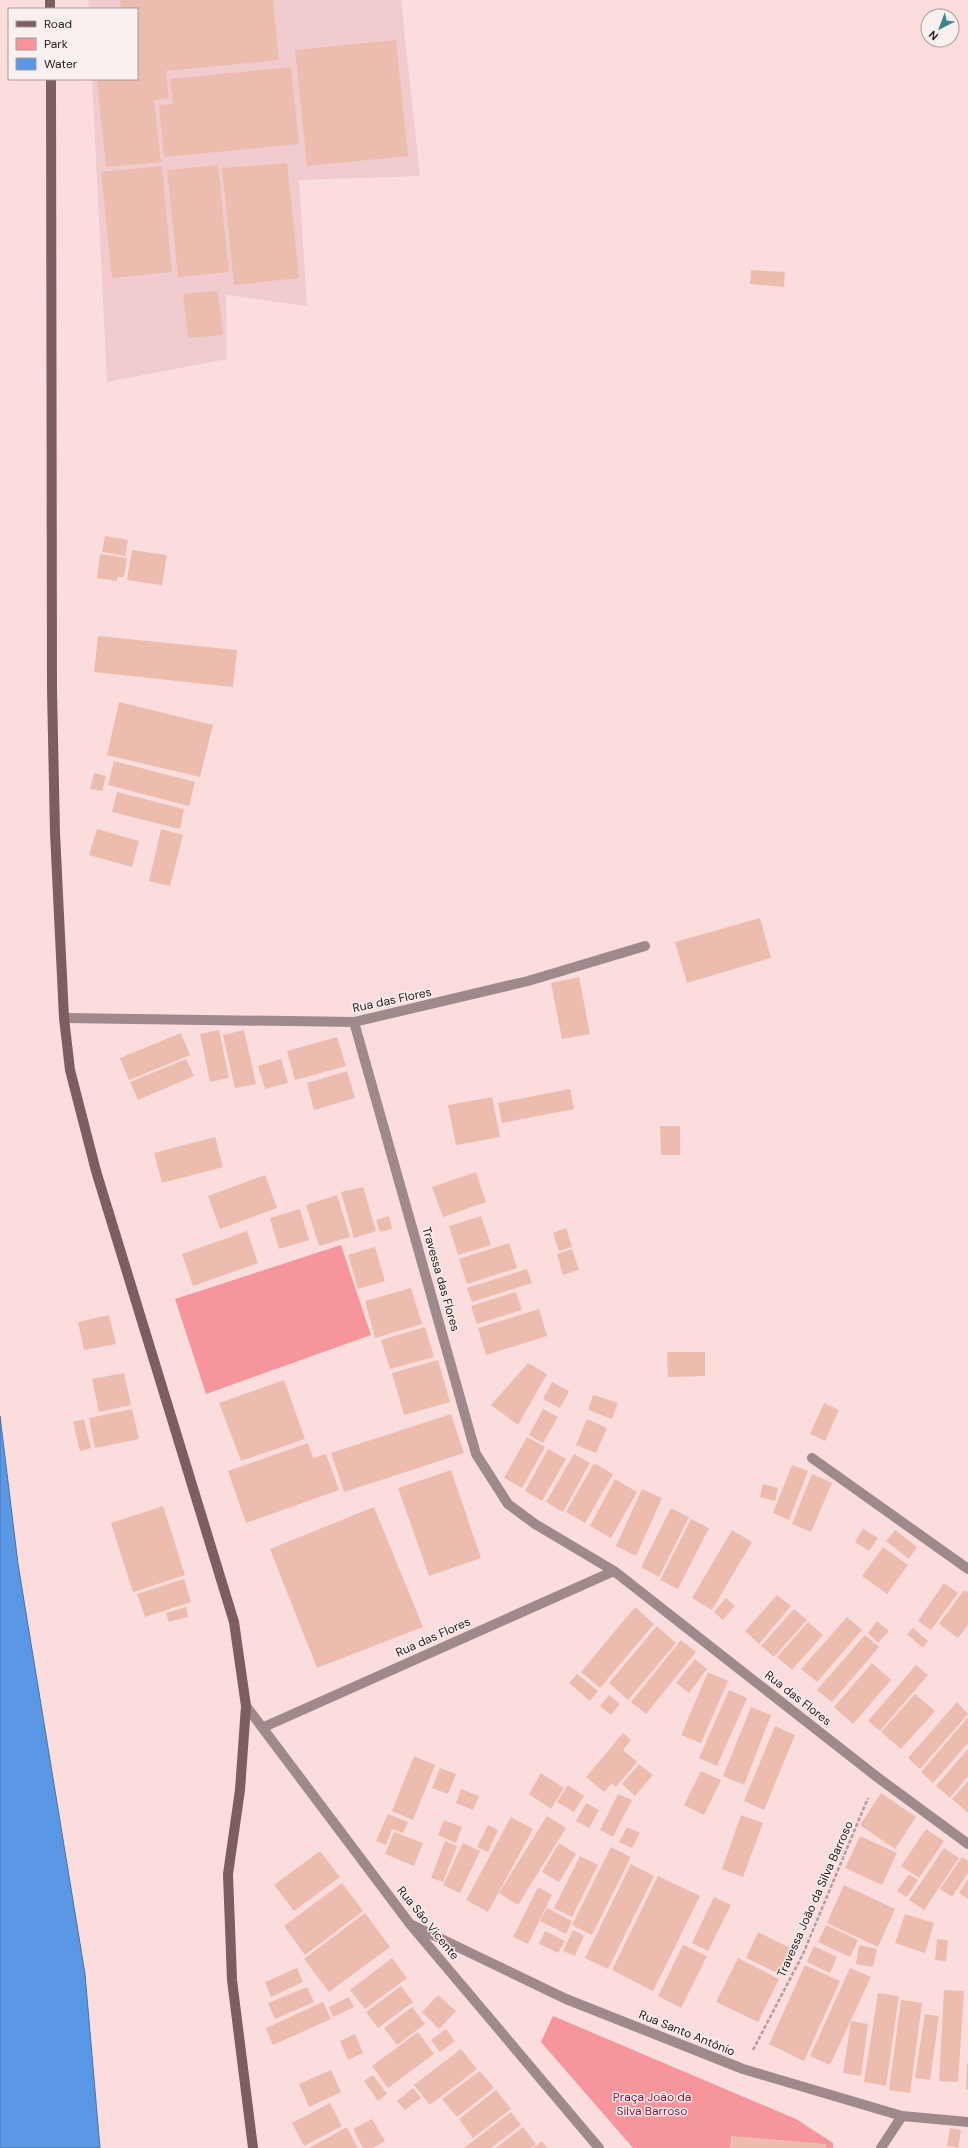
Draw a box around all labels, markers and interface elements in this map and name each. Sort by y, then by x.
legend [8,8,138,80]
north arrow [920,8,960,48]
text: Road [44,16,72,32]
text: N [926,28,941,43]
text: Park [44,36,68,52]
text: Water [44,56,78,72]
street label: Rua das Flores [351,984,433,1016]
street label: Travessa das Flores [418,1225,464,1333]
street label: Rua das Flores [393,1613,473,1661]
street label: Rua das Flores [761,1667,835,1729]
street label: Travessa João da Silva Barroso [773,1818,857,1980]
street label: Rua São Vicente [393,1883,463,1963]
street label: Rua Santo Antônio [637,2006,737,2060]
park label: Praça João da Silva Barroso [613,2089,691,2119]

